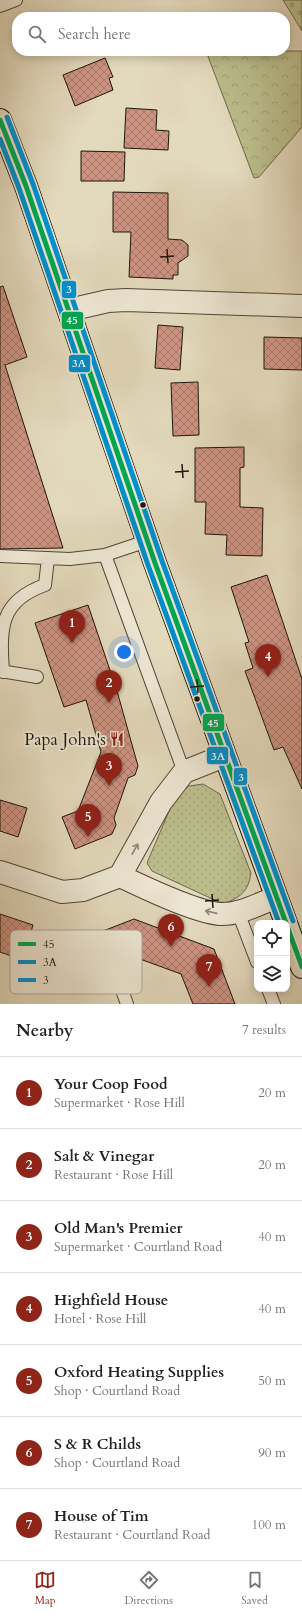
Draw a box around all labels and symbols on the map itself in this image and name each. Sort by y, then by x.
line badge: 3 [61,280,77,299]
text: 3 [66,282,72,297]
line badge: 45 [61,311,84,330]
text: 45 [66,313,78,328]
line badge: 3A [68,354,91,373]
text: 3A [72,356,87,371]
unlabelled marker [138,500,148,510]
pin: 1 [59,610,85,643]
your location [114,642,134,662]
pin: 4 [255,644,281,677]
pin: 2 [96,670,122,703]
unlabelled marker [192,694,202,704]
line badge: 45 [202,713,225,732]
text: 45 [207,716,219,731]
place label: Papa John's [24,728,106,751]
restaurant icon: Papa John's [109,731,125,747]
line badge: 3A [206,746,229,765]
text: 3A [211,749,226,764]
pin: 3 [96,753,122,786]
line badge: 3 [233,767,248,786]
text: 3 [238,770,244,785]
pin: 5 [75,804,101,837]
one-way arrow [131,843,139,855]
one-way arrow [205,908,218,916]
pin: 6 [158,914,184,947]
legend [10,930,142,994]
text: 45 [43,937,54,952]
pin: 7 [196,954,222,987]
text: 3A [43,955,57,970]
text: 3 [43,973,49,988]

